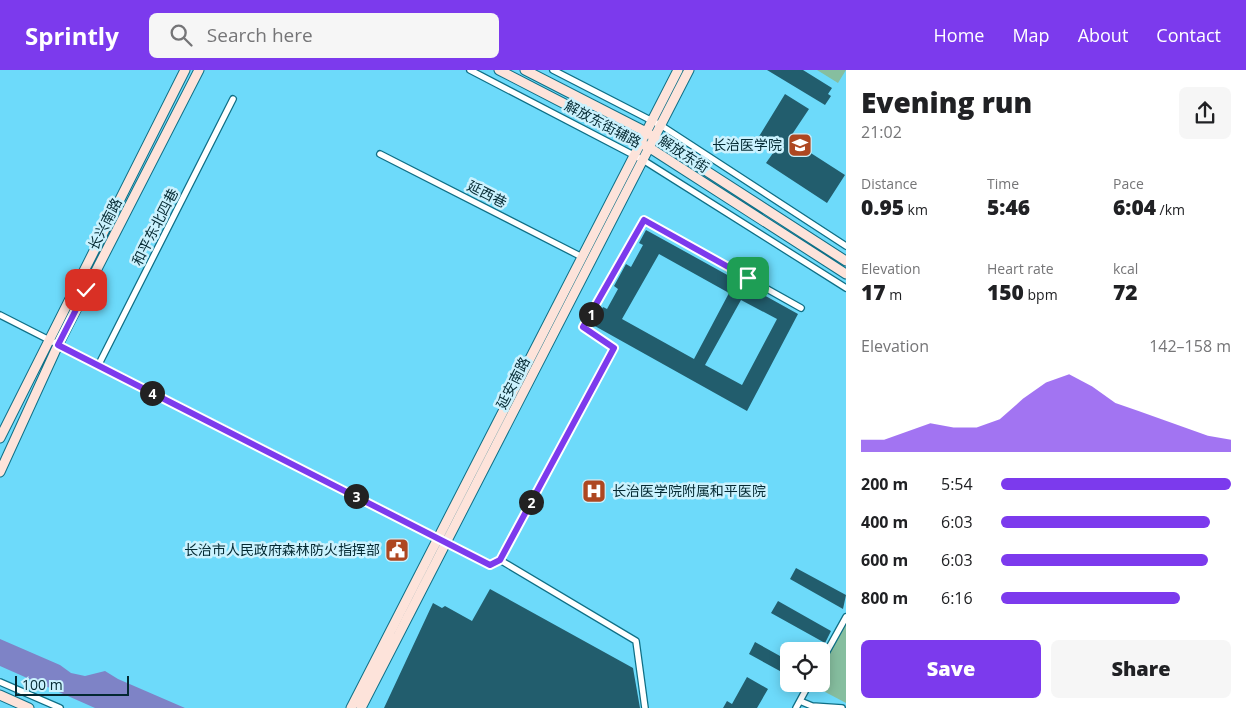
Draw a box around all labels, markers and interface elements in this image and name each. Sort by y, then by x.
search box [149,13,499,58]
text: Sprintly [25,19,119,52]
icon: search [167,21,195,49]
text: Search here [207,22,313,48]
text: Home [934,23,984,47]
text: Map [1012,23,1050,47]
text: About [1078,23,1128,47]
text: Contact [1156,23,1221,47]
text: Evening run [861,83,1032,121]
button: share [1179,87,1231,139]
street label: 解放东街辅路 [562,95,645,152]
text: 21:02 [861,121,902,143]
street label: 解放东街 [656,130,713,177]
school or university icon: 长治医学院 [787,132,813,158]
place label: 长治医学院 [712,135,782,154]
text: Distance [861,174,917,193]
text: Time [987,174,1019,193]
text: Pace [1113,174,1144,193]
street label: 延西巷 [464,176,510,212]
street label: 和平东北四巷 [127,185,182,269]
text: 0.95 [861,193,904,221]
text: 5:46 [987,193,1030,221]
text: 6:04 [1113,193,1156,221]
street label: 长兴南路 [83,195,126,253]
text: km [904,200,928,219]
text: /km [1156,200,1185,219]
pin [727,257,769,299]
text: Elevation [861,259,920,278]
text: Heart rate [987,259,1054,278]
text: kcal [1113,259,1138,278]
icon: arrive [734,264,762,292]
pin [65,269,107,311]
icon: check [72,276,100,304]
text: 17 [861,278,886,306]
text: 150 [987,278,1024,306]
text: 72 [1113,278,1138,306]
text: m [886,285,902,304]
text: bpm [1024,285,1058,304]
pin: 1 [578,302,604,326]
text: 1 [587,305,596,324]
text: Elevation [861,335,929,357]
text: 142–158 m [1149,335,1231,357]
street label: 延安南路 [491,354,534,412]
pin: 4 [140,380,164,406]
text: 4 [148,384,157,403]
text: 200 m [861,473,908,495]
text: 5:54 [941,473,973,495]
hospital icon: 长治医学院附属和平医院 [581,478,607,504]
place label: 长治医学院附属和平医院 [612,481,766,500]
pin: 3 [344,484,368,508]
text: 3 [352,487,361,506]
pin: 2 [518,490,544,514]
text: 2 [527,493,536,512]
text: 400 m [861,511,908,533]
text: 6:03 [941,511,973,533]
public building icon: 长治市人民政府森林防火指挥部 [384,537,410,563]
place label: 长治市人民政府森林防火指挥部 [184,540,380,559]
text: 600 m [861,549,908,571]
text: 6:03 [941,549,973,571]
text: 800 m [861,587,908,609]
text: 6:16 [941,587,973,609]
button: Save [861,640,1041,698]
button: Share [1051,640,1231,698]
map controls [780,642,830,692]
button: locate [780,642,830,692]
scale bar [15,673,129,696]
text: 100 m [22,675,63,694]

